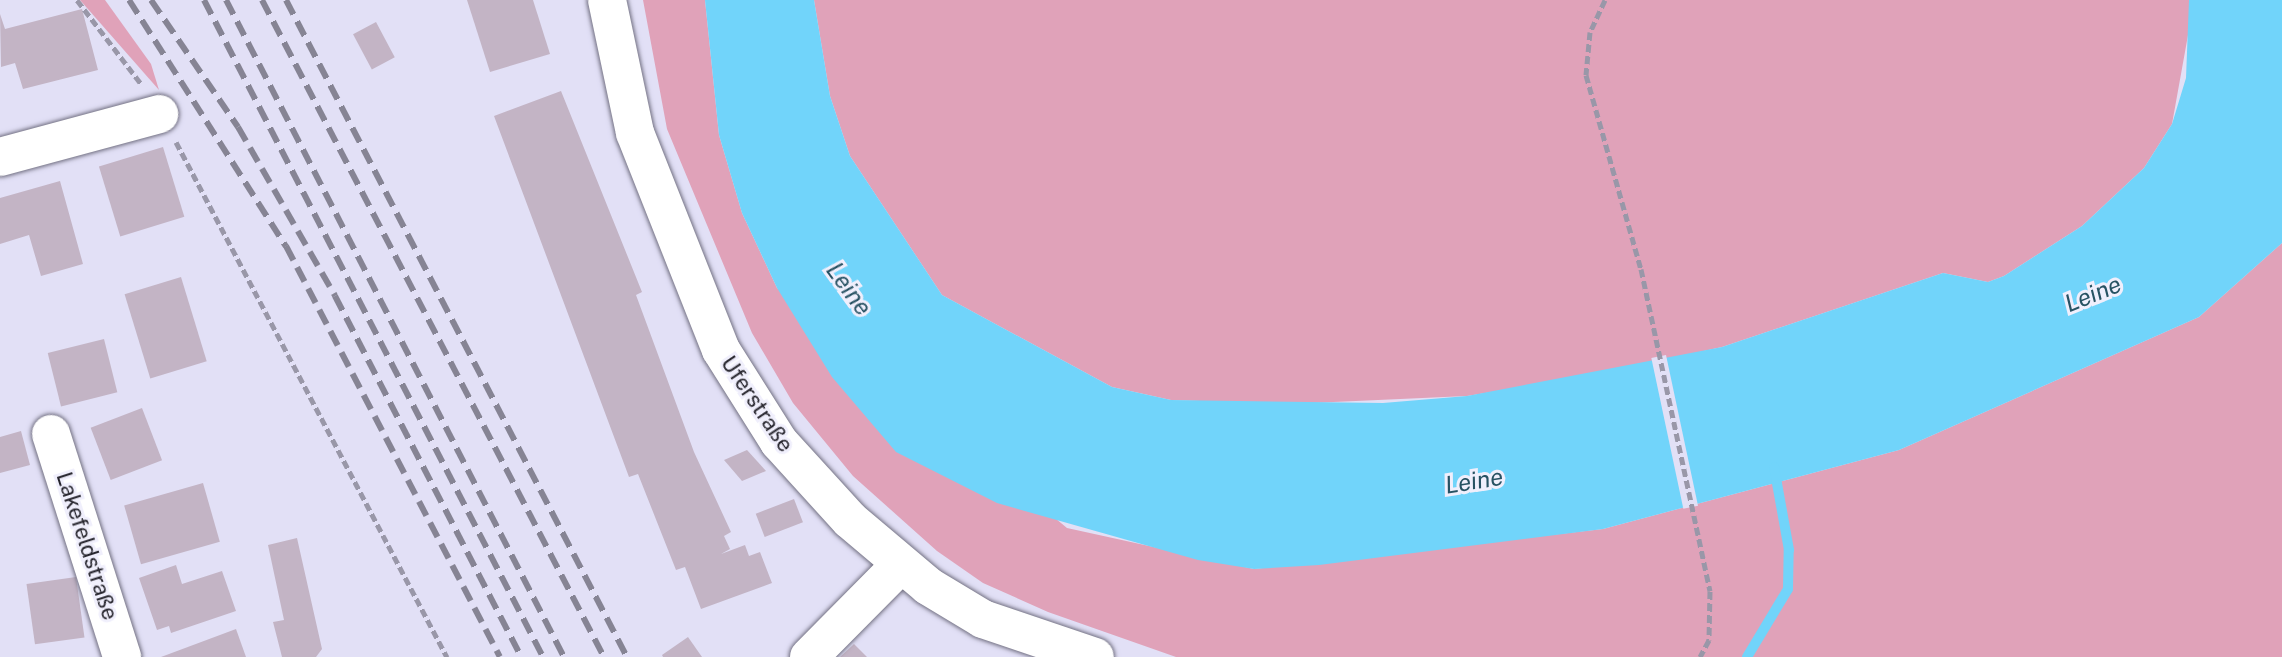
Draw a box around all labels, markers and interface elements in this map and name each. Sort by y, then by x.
water label: Leine [820,257,878,321]
water label: Leine [2061,270,2125,318]
street label: Uferstraße [715,351,799,457]
water label: Leine [1443,462,1505,500]
street label: Lakefeldstraße [51,469,123,623]

